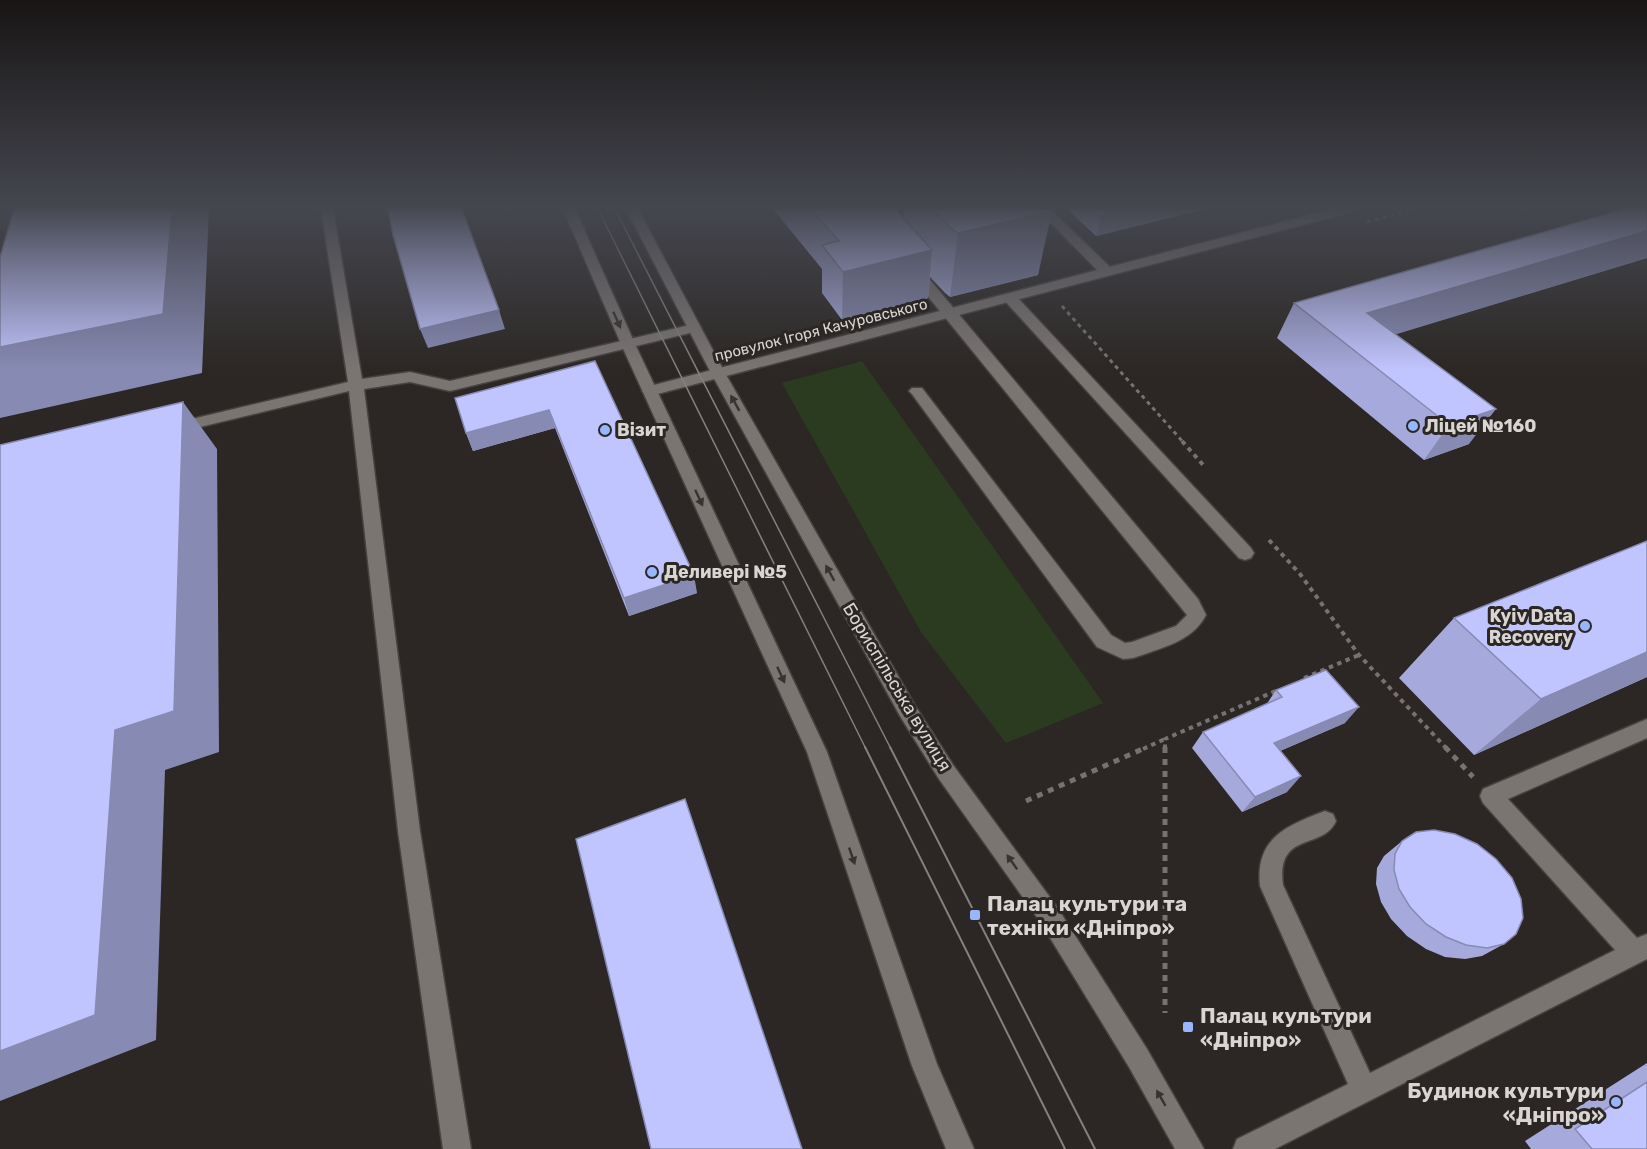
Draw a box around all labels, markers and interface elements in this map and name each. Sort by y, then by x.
street label: провулок Ігоря Качуровського [713,295,929,365]
one-way arrow [613,312,622,329]
one-way arrow [730,394,740,411]
place label: Ліцей №160 [1425,415,1537,437]
place label: Візит [617,419,666,441]
marker: Ліцей №160 [1406,419,1420,433]
marker: Візит [598,423,612,437]
one-way arrow [694,489,704,507]
place label: Деливері №5 [664,561,787,583]
one-way arrow [825,564,835,581]
marker: Деливері №5 [645,565,659,579]
street label: Бориспільська вулиця [838,599,956,775]
place label: Kyiv Data Recovery [1489,605,1573,648]
marker: Kyiv Data Recovery [1578,619,1592,633]
one-way arrow [776,666,785,683]
one-way arrow [847,847,857,865]
one-way arrow [1006,855,1018,871]
place label: Палац культури та техніки «Дніпро» [987,891,1187,940]
marker: Палац культури та техніки «Дніпро» [968,908,982,922]
place label: Палац культури «Дніпро» [1200,1003,1372,1052]
marker: Палац культури «Дніпро» [1181,1020,1195,1034]
place label: Будинок культури «Дніпро» [1407,1078,1604,1127]
one-way arrow [1156,1089,1166,1106]
marker: Будинок культури «Дніпро» [1609,1095,1623,1109]

